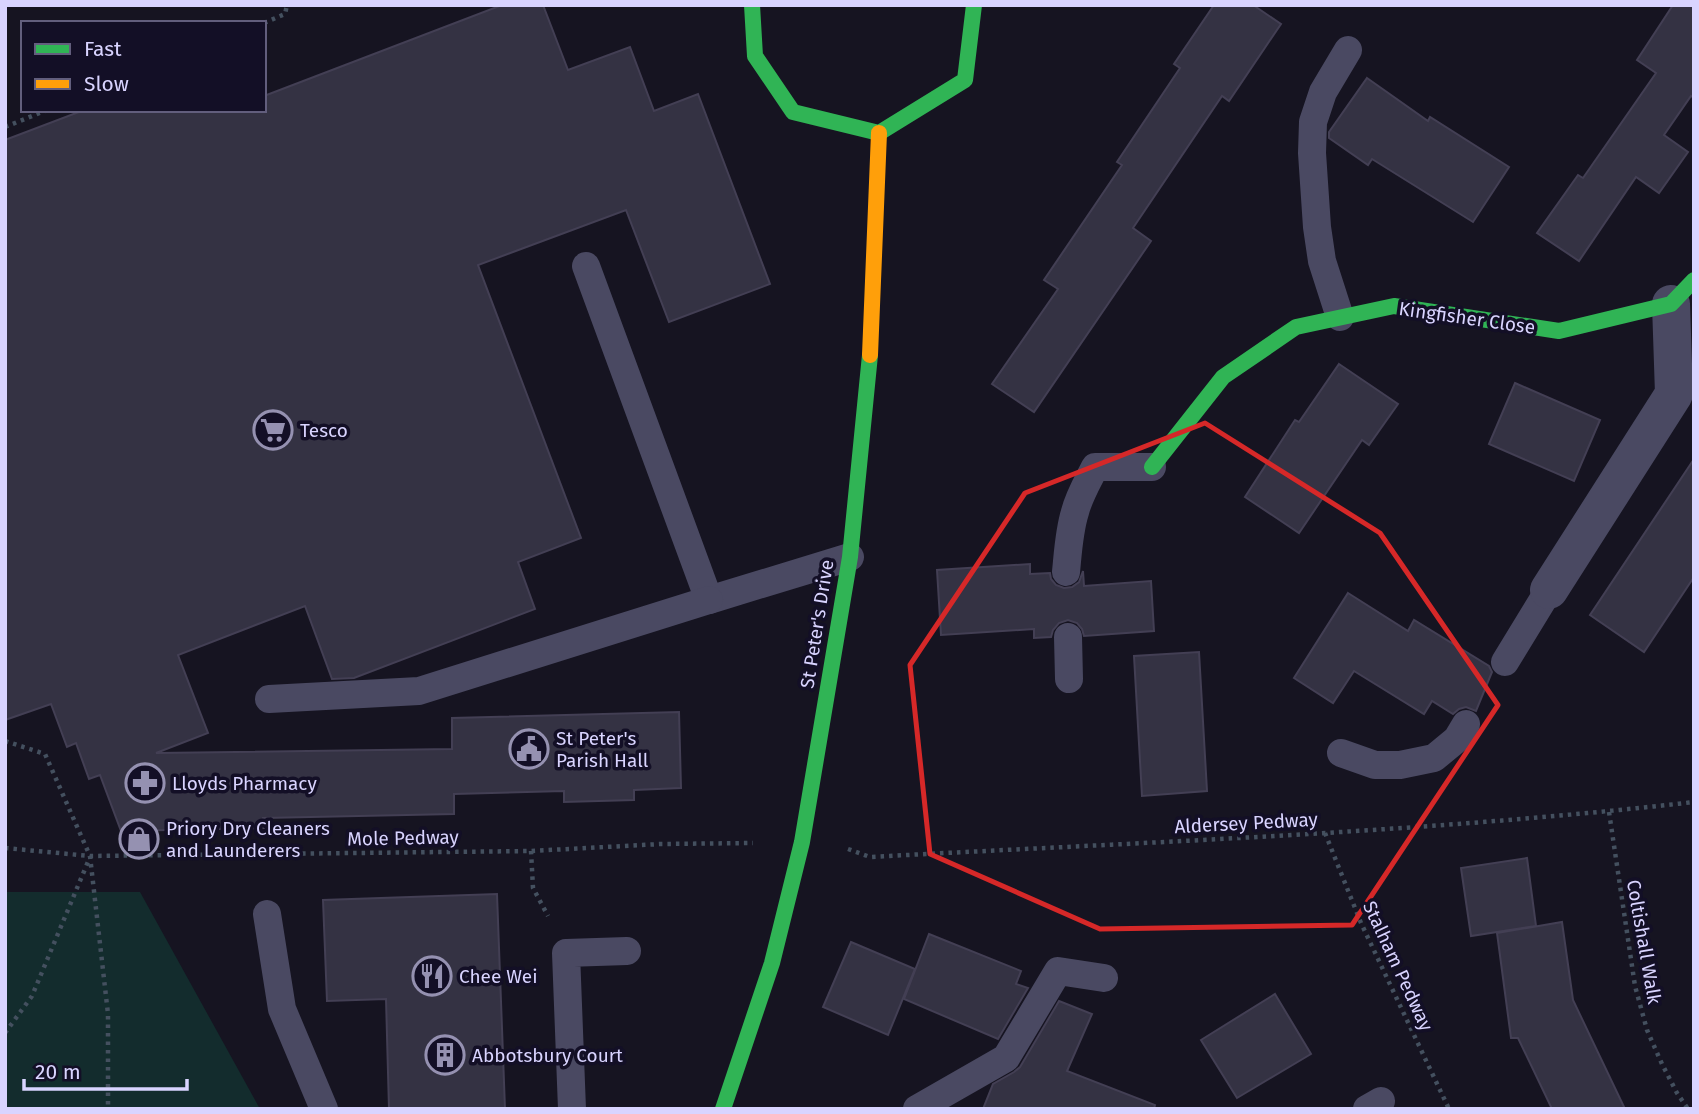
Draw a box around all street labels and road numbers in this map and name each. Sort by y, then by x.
street label: Kingfisher Close [1397,297,1537,339]
street label: St Peter's Drive [795,558,839,690]
street label: Aldersey Pedway [1174,808,1319,838]
street label: Mole Pedway [347,826,460,850]
street label: Coltishall Walk [1622,878,1666,1006]
street label: Stalham Pedway [1358,897,1438,1035]

